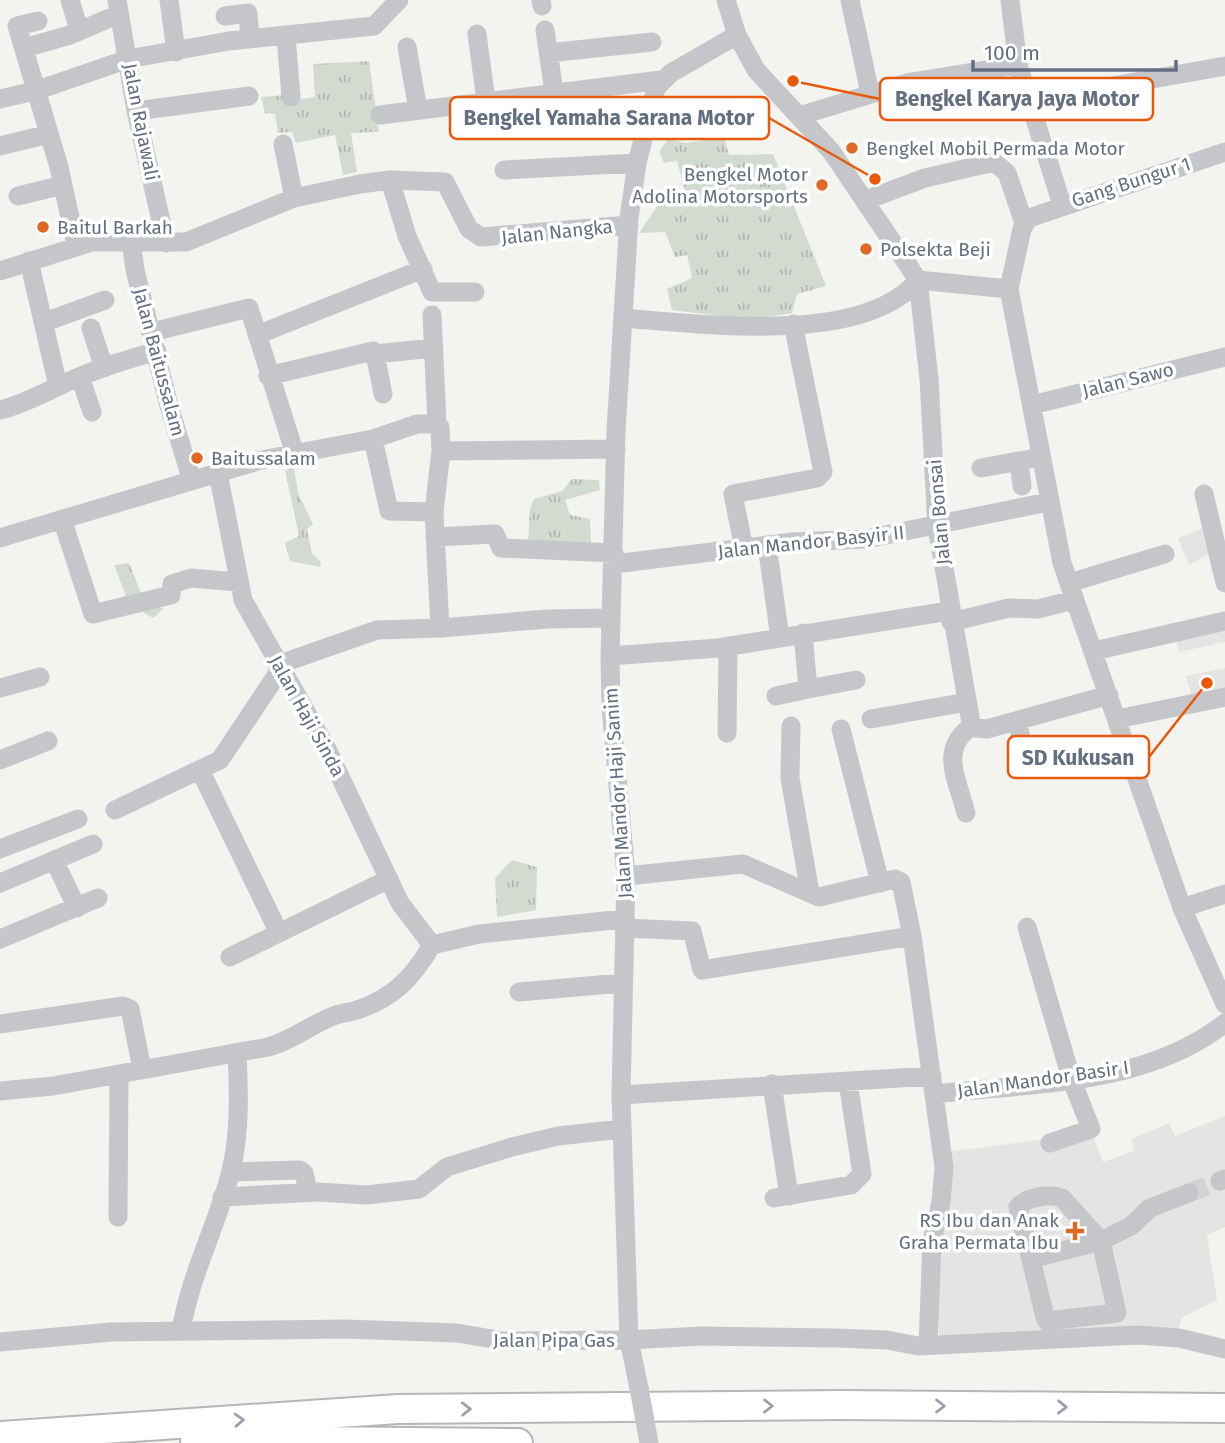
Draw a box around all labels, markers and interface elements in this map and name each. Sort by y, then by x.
scale bar [973,28,1176,72]
text: 100 m [984,40,1040,66]
street label: Jalan Rajawali [118,61,164,183]
callout: Bengkel Karya Jaya Motor [880,78,1153,120]
text: Bengkel Karya Jaya Motor [895,86,1140,112]
callout: Bengkel Yamaha Sarana Motor [450,97,769,139]
text: Bengkel Yamaha Sarana Motor [464,105,755,131]
place label: Bengkel Mobil Permada Motor [866,137,1126,160]
marker: Bengkel Mobil Permada Motor [844,140,860,156]
street label: Gang Bungur 1 [1069,152,1193,212]
place label: Bengkel Motor Adolina Motorsports [632,163,809,208]
marker: Bengkel Motor Adolina Motorsports [814,177,830,193]
street label: Jalan Nangka [500,215,614,249]
place label: Baitul Barkah [57,216,173,239]
marker: Baitul Barkah [35,219,51,235]
place label: Polsekta Beji [880,238,991,261]
marker: Polsekta Beji [858,241,874,257]
street label: Jalan Baitussalam [128,285,190,439]
street label: Jalan Sawo [1080,358,1176,402]
place label: Baitussalam [211,447,316,470]
marker: Baitussalam [189,450,205,466]
street label: Jalan Bonsai [923,458,955,566]
street label: Jalan Mandor Basyir II [717,521,905,563]
street label: Jalan Haji Sinda [264,651,350,781]
street label: Jalan Mandor Haji Sanim [599,687,637,899]
callout: SD Kukusan [1008,736,1149,778]
text: SD Kukusan [1022,745,1134,771]
street label: Jalan Mandor Basir I [956,1056,1130,1102]
place label: RS Ibu dan Anak Graha Permata Ibu [899,1209,1059,1254]
marker: RS Ibu dan Anak Graha Permata Ibu [1065,1221,1085,1241]
street label: Jalan Pipa Gas [493,1329,615,1352]
one-way arrow [764,1398,774,1414]
one-way arrow [935,1398,946,1414]
one-way arrow [1057,1399,1067,1415]
one-way arrow [462,1401,472,1417]
one-way arrow [234,1413,245,1428]

